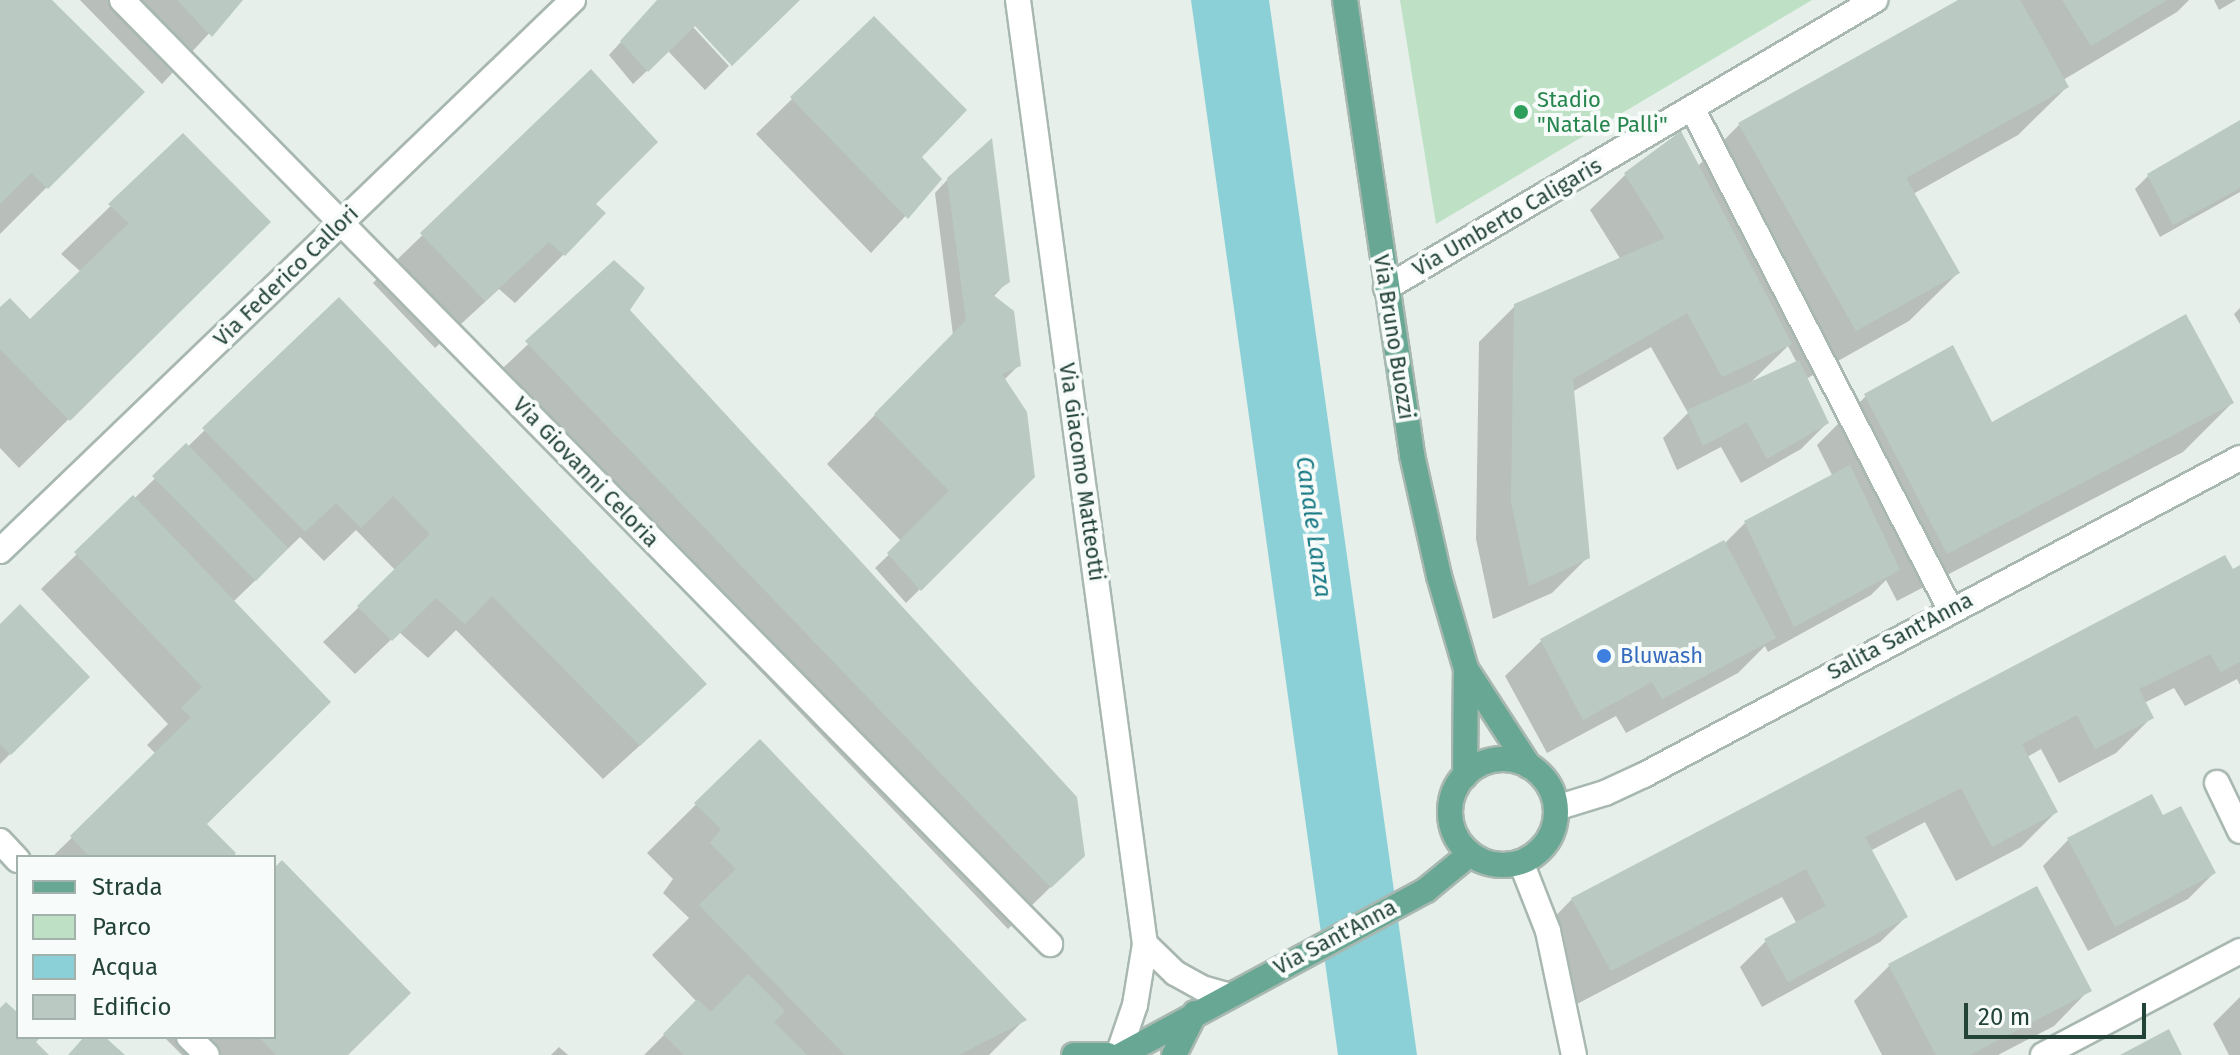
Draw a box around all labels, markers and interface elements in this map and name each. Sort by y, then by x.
place label: Stadio "Natale Palli" [1537,86,1668,138]
marker: Stadio "Natale Palli" [1512,103,1530,121]
street label: Via Umberto Caligaris [1408,152,1606,282]
street label: Via Federico Callori [208,200,364,352]
street label: Via Bruno Buozzi [1368,253,1420,421]
street label: Via Giacomo Matteotti [1054,361,1110,583]
street label: Via Giovanni Celoria [507,391,665,553]
water label: Canale Lanza [1289,455,1337,599]
street label: Salita Sant'Anna [1823,587,1977,685]
place label: Bluwash [1620,643,1703,669]
marker: Bluwash [1595,647,1613,665]
legend [16,855,276,1039]
text: Strada [92,873,163,901]
street label: Via Sant'Anna [1269,894,1401,980]
text: Parco [92,913,151,941]
text: Acqua [92,953,158,981]
scale bar [1968,987,2150,1037]
text: Edificio [92,993,172,1021]
text: 20 m [1978,1003,2030,1031]

